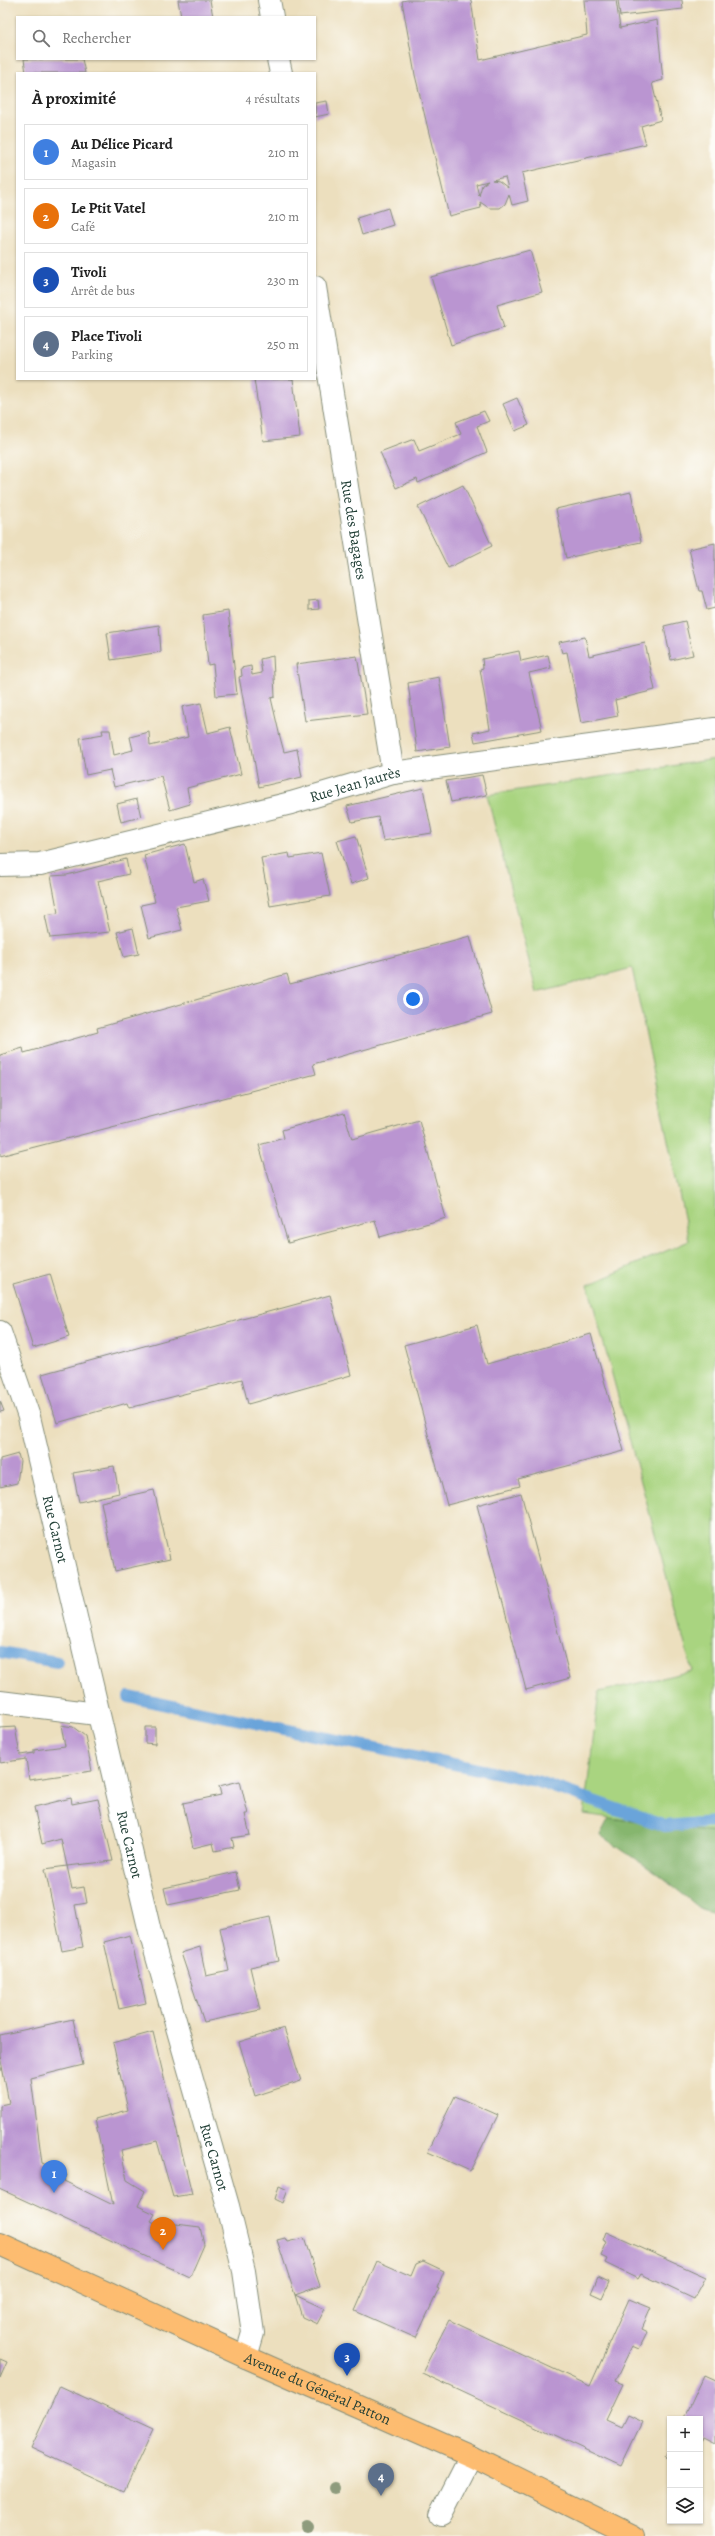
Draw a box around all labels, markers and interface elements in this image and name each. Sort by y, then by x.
search box [16,16,316,60]
icon: search [30,27,52,49]
text: Rechercher [62,28,131,48]
text: À proximité [32,87,116,110]
text: 4 résultats [246,90,300,107]
text: Au Délice Picard [71,134,173,154]
text: 1 [44,144,48,161]
text: 210 m [268,144,299,161]
text: Magasin [71,154,116,171]
text: Le Ptit Vatel [71,198,145,218]
text: 2 [43,208,49,225]
text: 210 m [268,208,299,225]
text: Café [71,218,95,235]
text: Tivoli [71,262,107,282]
text: 3 [43,272,49,289]
text: 230 m [267,272,299,289]
text: Arrêt de bus [71,282,135,299]
text: Place Tivoli [71,326,142,346]
text: 4 [43,336,49,353]
text: 250 m [267,336,299,353]
text: Parking [71,346,113,363]
street label: Rue des Bagages [336,478,372,581]
street label: Rue Jean Jaurès [307,762,402,807]
your location [403,989,423,1009]
street label: Rue Carnot [38,1493,73,1565]
street label: Rue Carnot [112,1808,147,1881]
street label: Rue Carnot [195,2121,233,2193]
pin: 1 [41,2160,67,2193]
pin: 2 [150,2217,176,2250]
pin: 3 [334,2343,360,2376]
street label: Avenue du Général Patton [240,2347,394,2430]
map controls [667,2416,703,2524]
button: + [667,2416,703,2452]
button: − [667,2452,703,2488]
pin: 4 [368,2463,394,2496]
button: layers [667,2488,703,2524]

